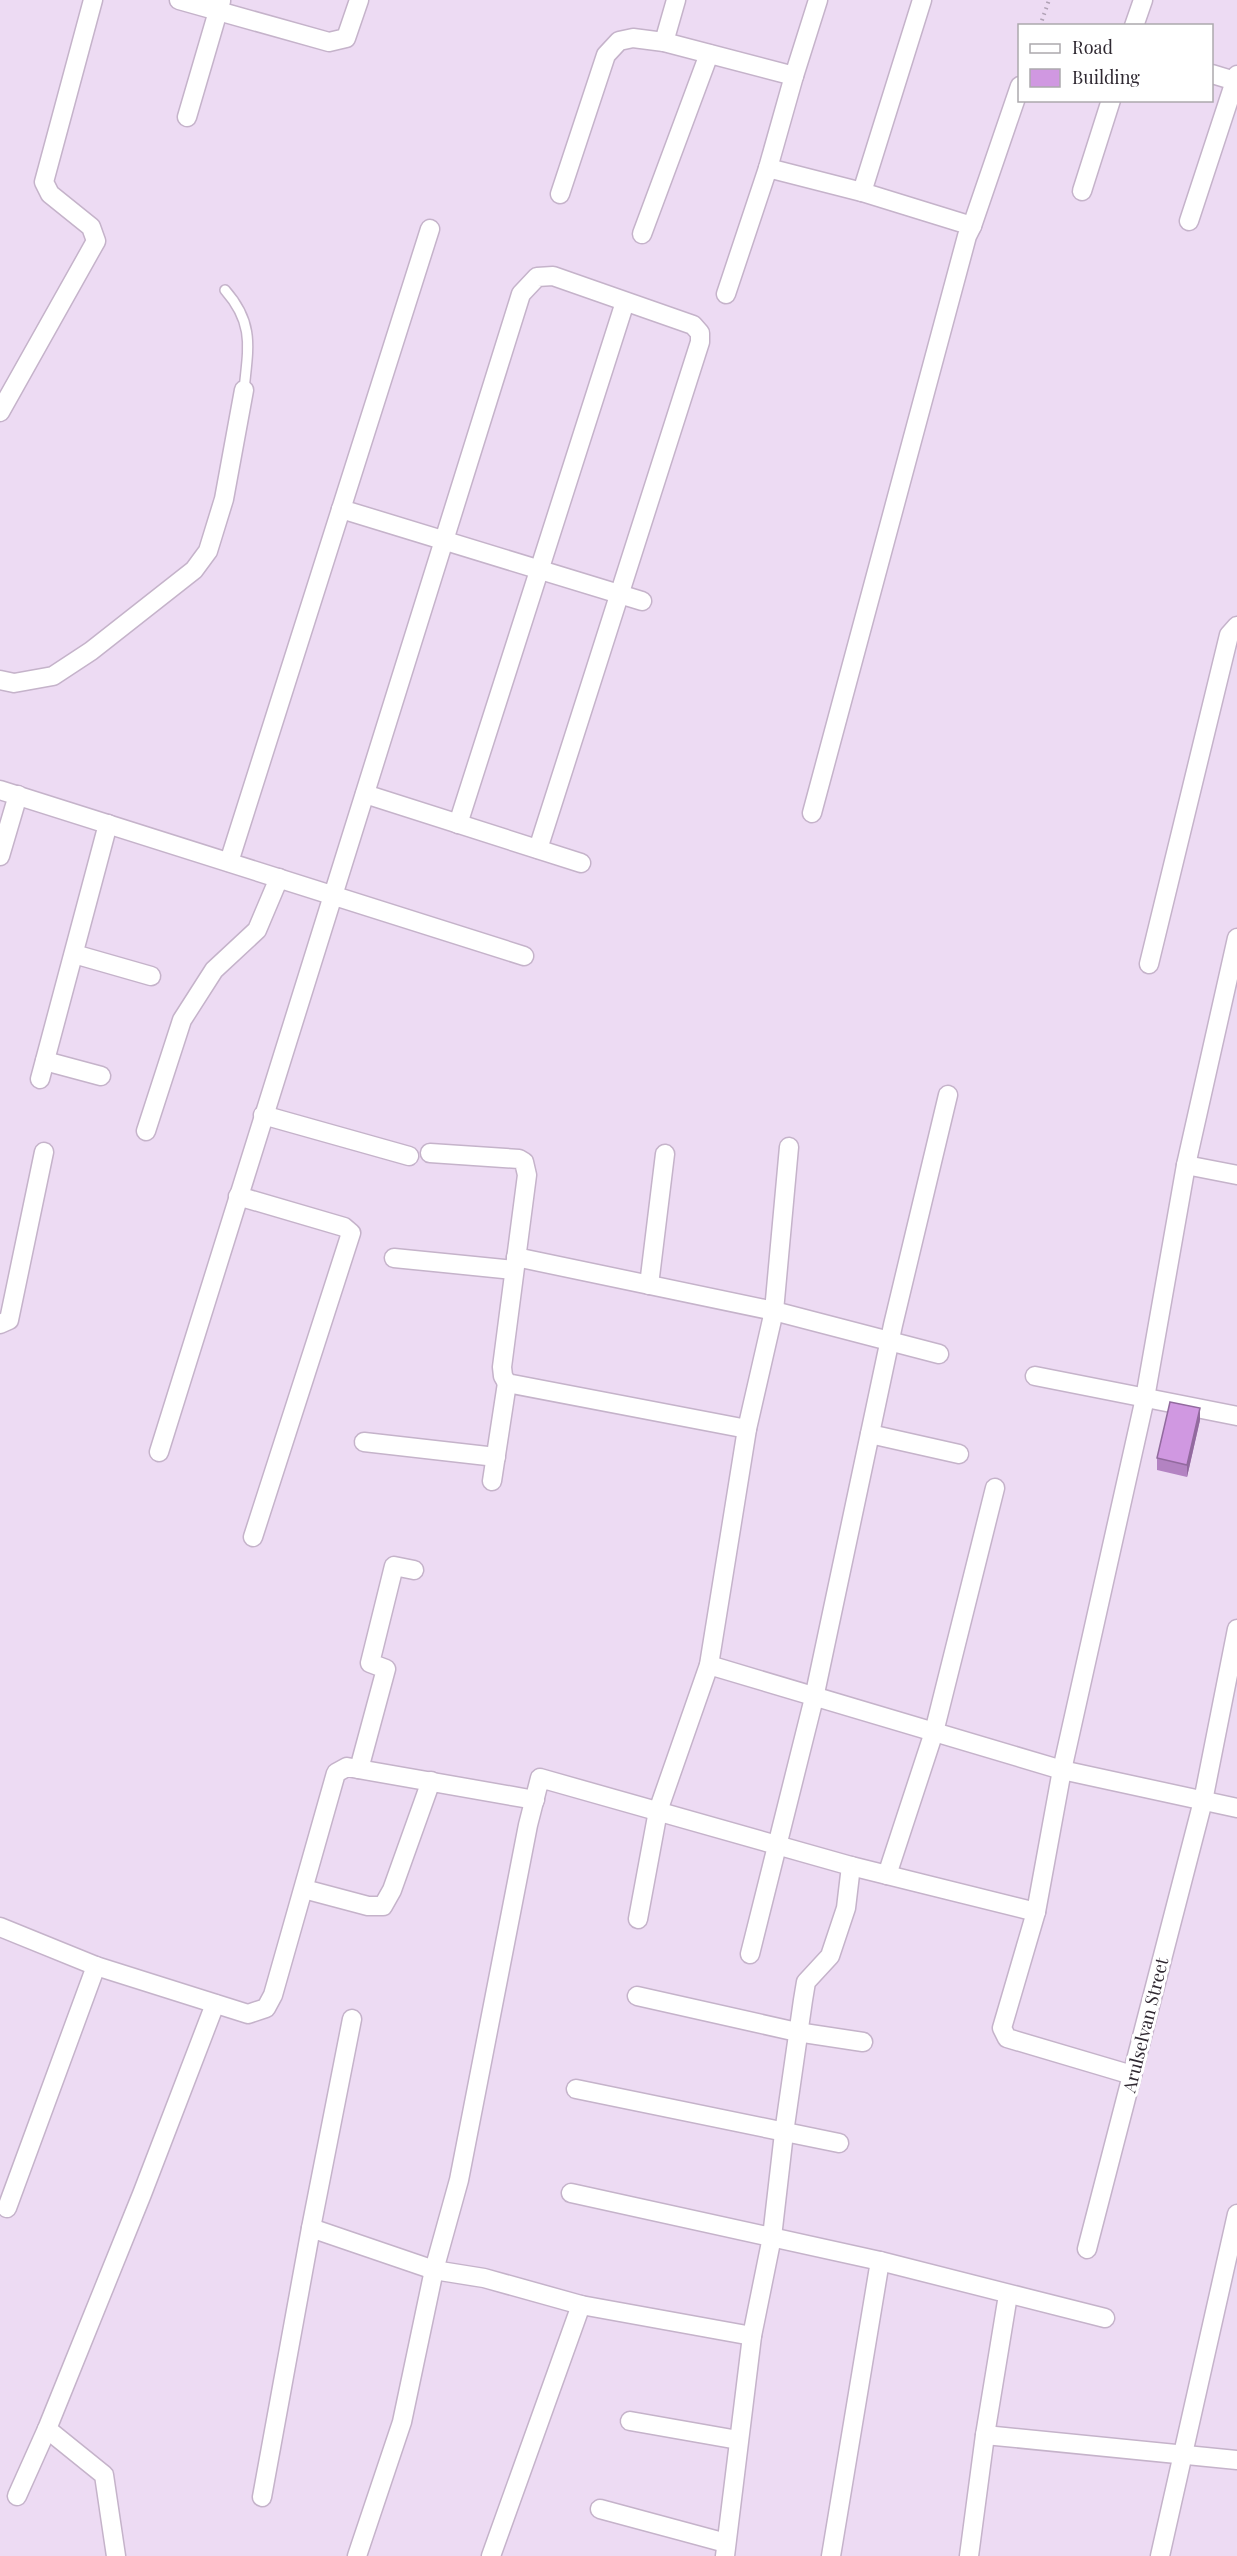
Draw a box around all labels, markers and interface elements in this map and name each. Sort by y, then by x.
legend [1018,24,1213,102]
text: Road [1072,35,1113,59]
text: Building [1072,65,1140,89]
street label: Arulselvan Street [1116,1954,1174,2096]

